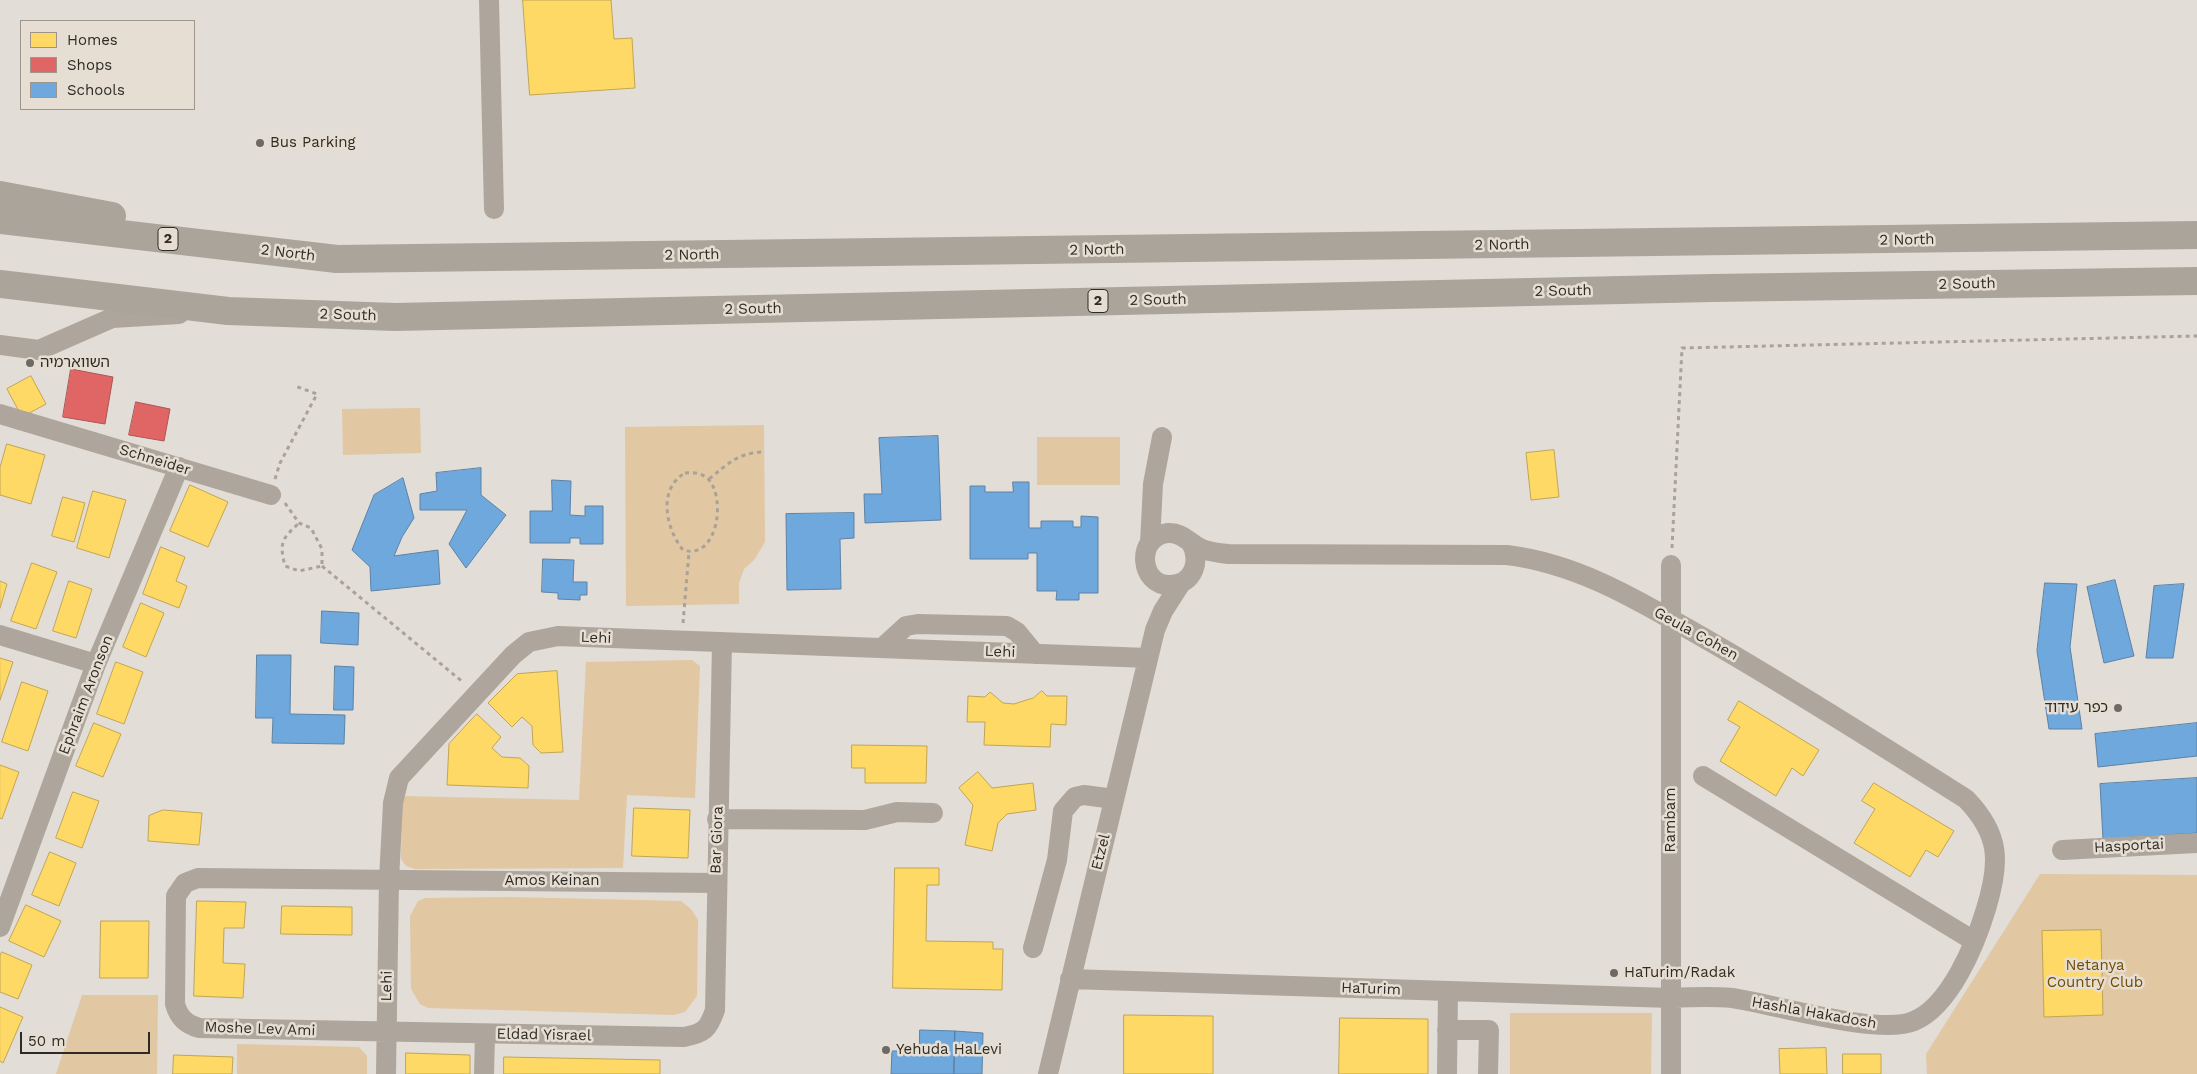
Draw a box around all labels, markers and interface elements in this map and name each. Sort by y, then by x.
legend [20,20,195,110]
text: Homes [67,31,118,49]
text: Shops [67,56,112,74]
text: Schools [67,81,125,99]
place label: Bus Parking [270,134,356,152]
marker: Bus Parking [254,137,266,149]
road number: 2 [158,228,178,250]
street label: 2 North [1879,231,1935,249]
street label: 2 North [1474,236,1530,254]
street label: 2 North [260,241,316,265]
street label: 2 North [1069,241,1125,259]
street label: 2 North [664,246,720,264]
street label: 2 South [1938,275,1996,293]
street label: 2 South [1534,282,1592,300]
road number: 2 [1088,290,1108,312]
street label: 2 South [1129,291,1187,309]
street label: 2 South [724,300,782,318]
street label: 2 South [319,305,377,325]
place label: השווארמיה [40,354,110,372]
marker: השווארמיה [24,357,36,369]
street label: Schneider [117,441,193,479]
street label: Geula Cohen [1651,603,1741,665]
street label: Lehi [580,628,612,648]
street label: Ephraim Aronson [55,633,117,757]
street label: Lehi [984,642,1016,662]
place label: כפר עידוד [2045,699,2108,717]
marker: כפר עידוד [2112,702,2124,714]
street label: Rambam [1662,788,1680,852]
street label: Bar Giora [707,806,727,874]
street label: Etzel [1088,832,1114,872]
street label: Hasportai [2093,835,2165,857]
street label: Amos Keinan [504,872,600,890]
park label: Netanya Country Club [2047,957,2143,992]
place label: HaTurim/Radak [1624,964,1735,982]
marker: HaTurim/Radak [1608,967,1620,979]
street label: Lehi [378,971,396,1001]
street label: HaTurim [1341,979,1401,999]
street label: Hashla Hakadosh [1750,993,1878,1033]
street label: Moshe Lev Ami [204,1018,316,1040]
scale bar [22,1022,152,1054]
street label: Eldad Yisrael [497,1025,591,1045]
text: 50 m [28,1032,65,1050]
place label: Yehuda HaLevi [896,1041,1002,1059]
marker: Yehuda HaLevi [880,1044,892,1056]

